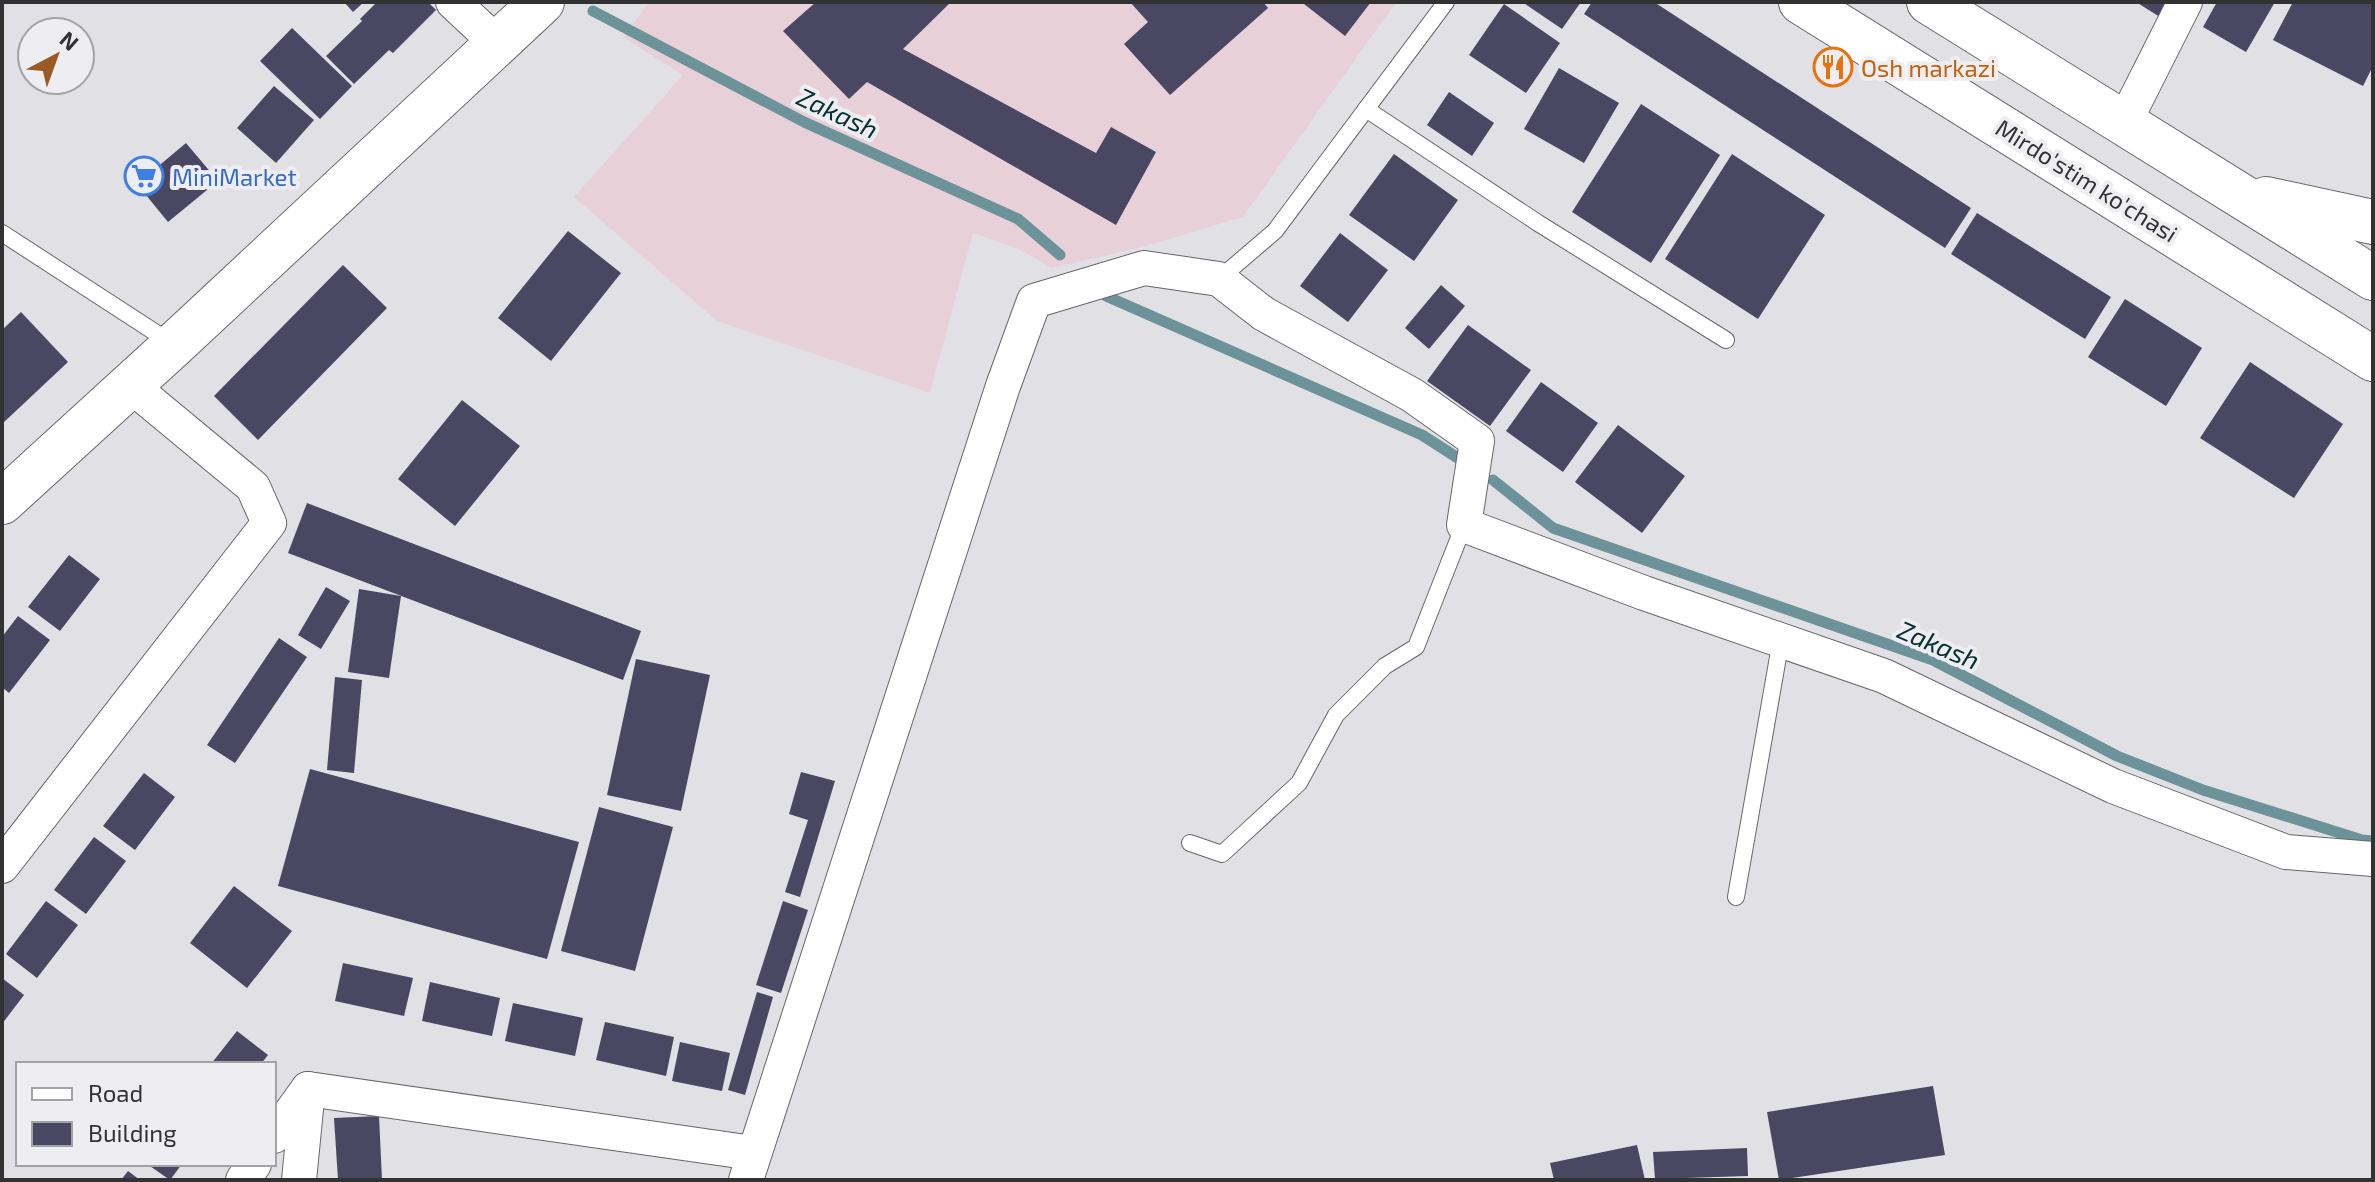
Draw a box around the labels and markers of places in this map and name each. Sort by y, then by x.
restaurant icon: Osh markazi [1812,46,1854,88]
place label: Osh markazi [1861,53,1996,82]
supermarket icon: MiniMarket [123,155,165,197]
place label: MiniMarket [172,162,297,191]

